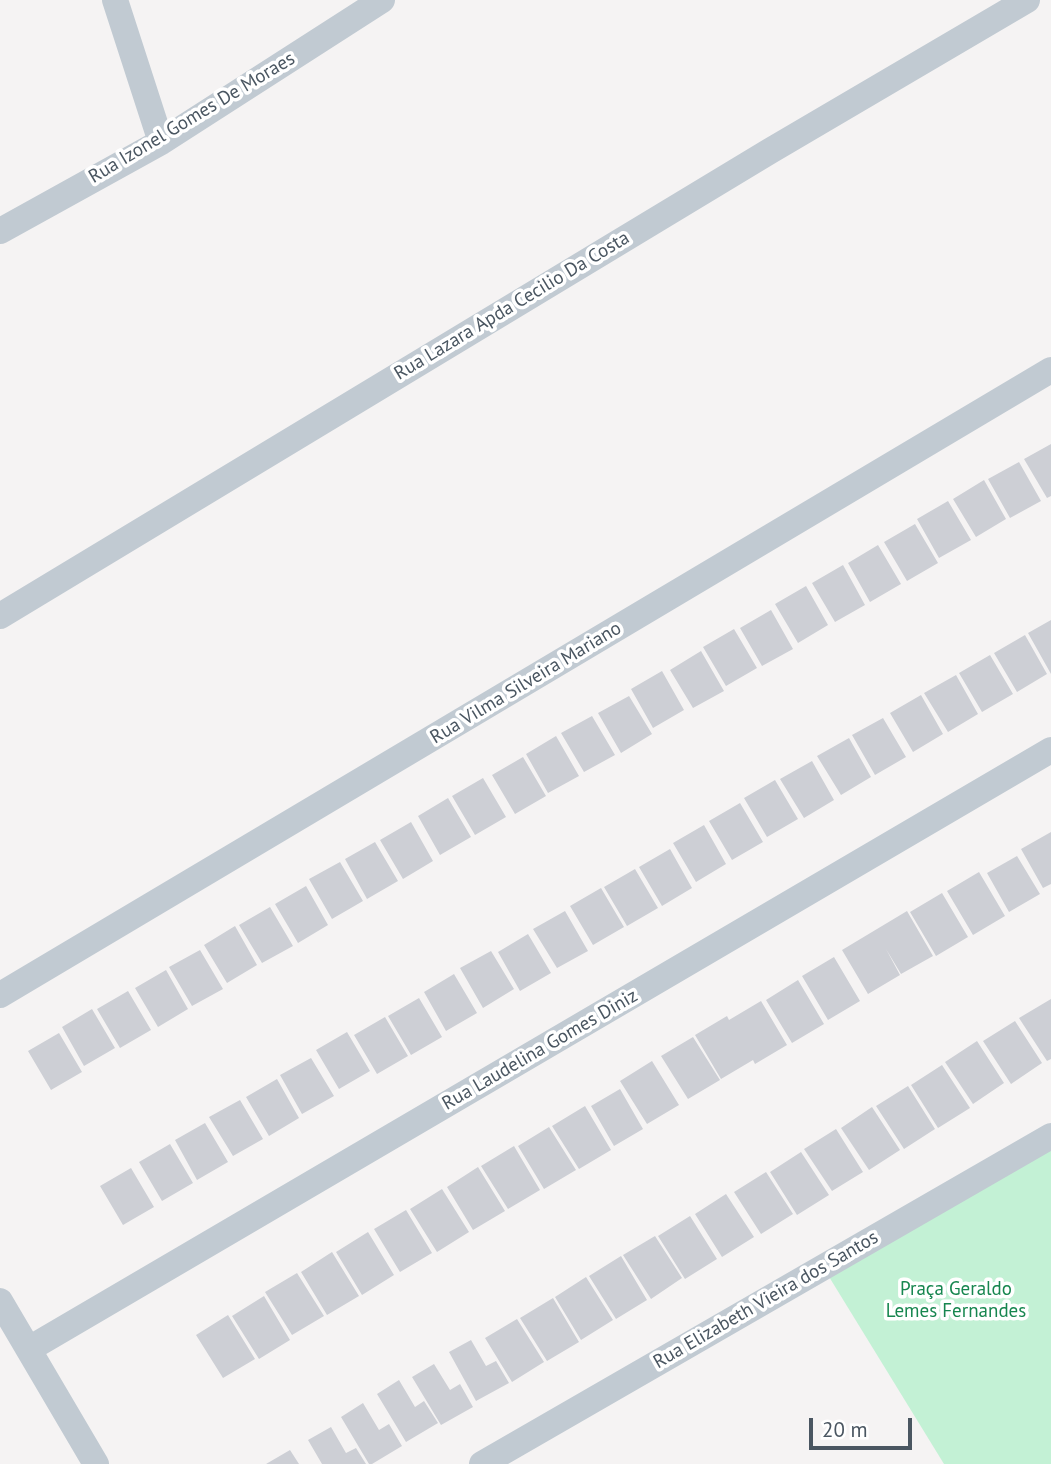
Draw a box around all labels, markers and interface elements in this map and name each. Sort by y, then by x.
street label: Rua Izonel Gomes De Moraes [85,47,299,189]
street label: Rua Lazara Apda Cecilio Da Costa [390,227,634,385]
street label: Rua Vilma Silveira Mariano [426,617,626,749]
street label: Rua Laudelina Gomes Diniz [438,985,642,1115]
street label: Rua Elizabeth Vieira dos Santos [650,1226,882,1374]
park label: Praça Geraldo Lemes Fernandes [886,1279,1026,1323]
scale bar [813,1404,916,1448]
text: 20 m [822,1416,868,1443]

